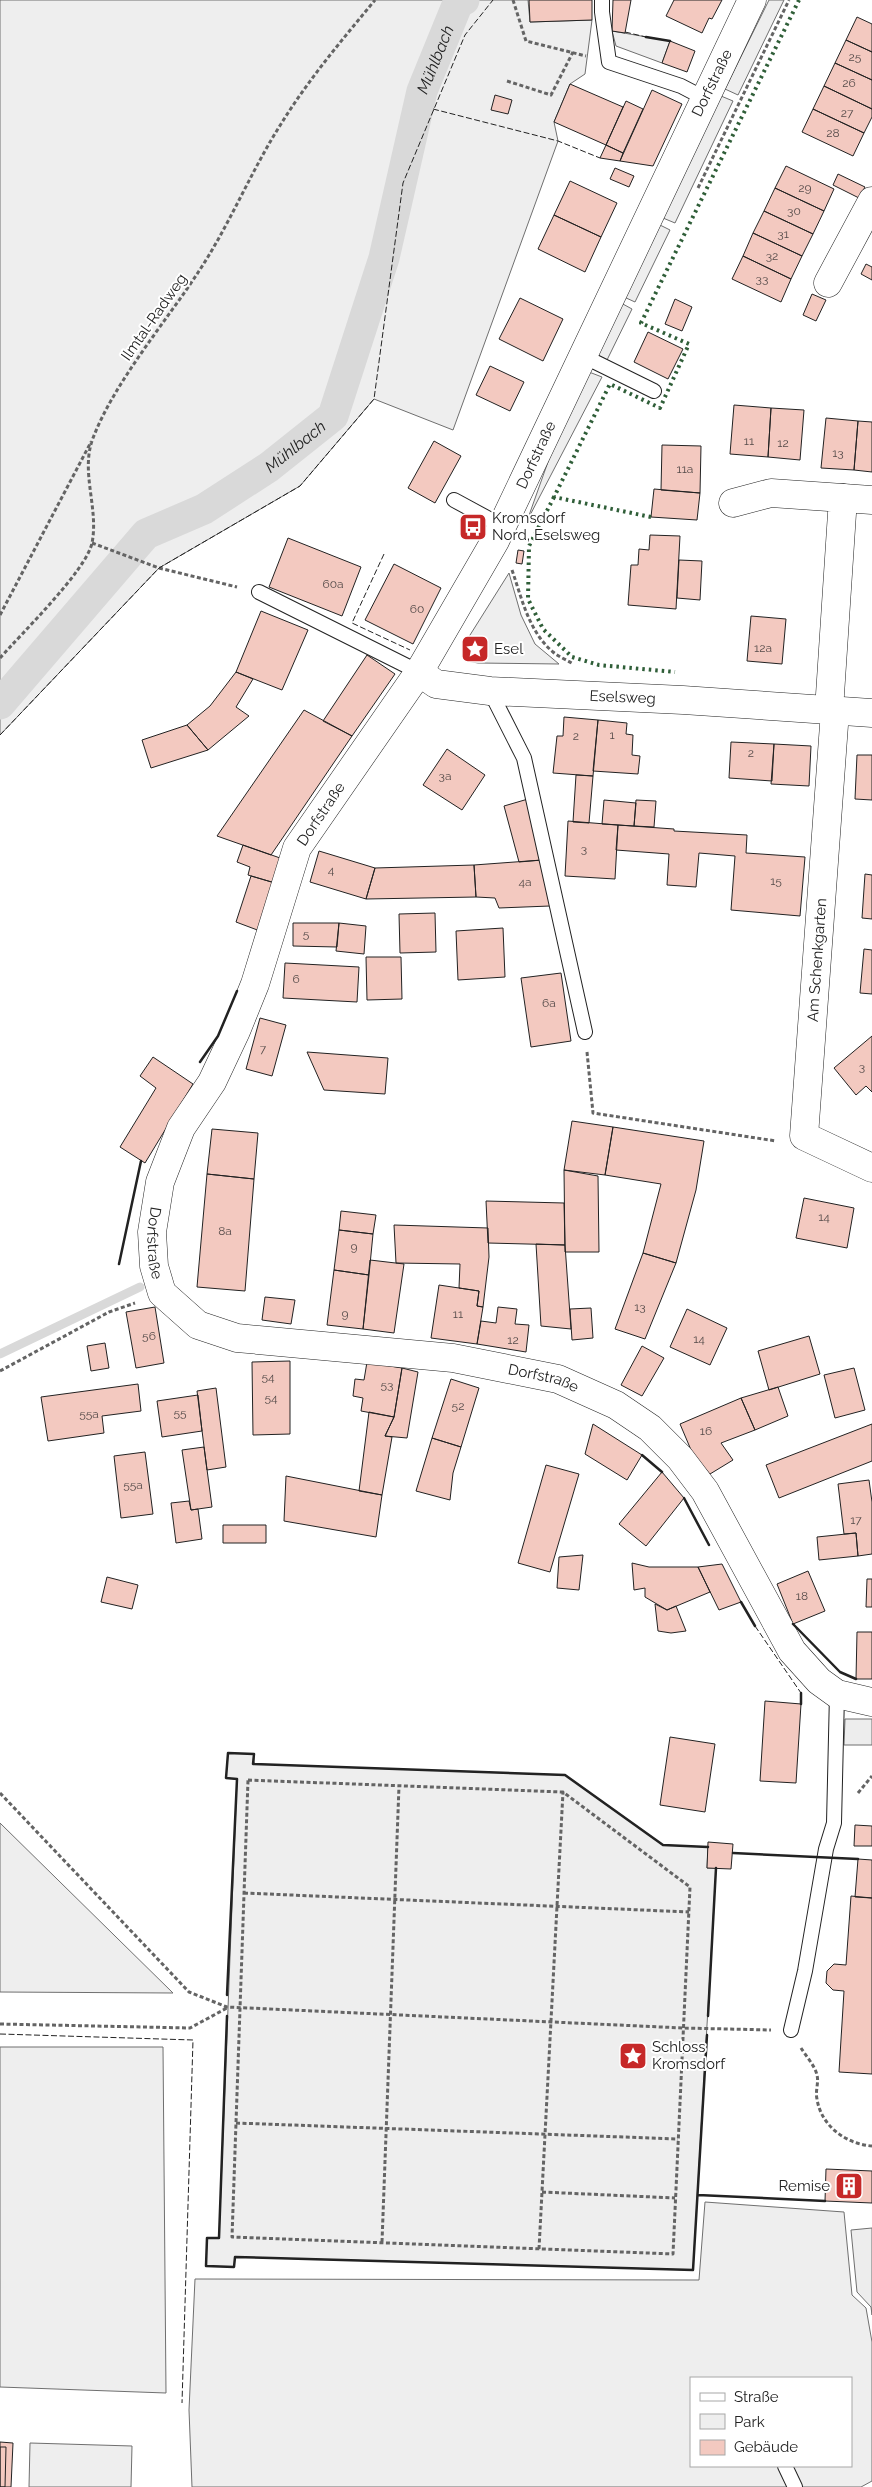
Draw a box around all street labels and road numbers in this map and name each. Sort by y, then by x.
street label: Dorfstraße [688,46,736,120]
street label: Ilmtal-Radweg [117,270,191,364]
street label: Dorfstraße [512,418,560,492]
street label: Eselsweg [589,687,656,708]
street label: Dorfstraße [293,779,349,849]
street label: Am Schenkgarten [804,897,830,1023]
street label: Dorfstraße [143,1206,166,1281]
street label: Dorfstraße [506,1360,582,1396]

